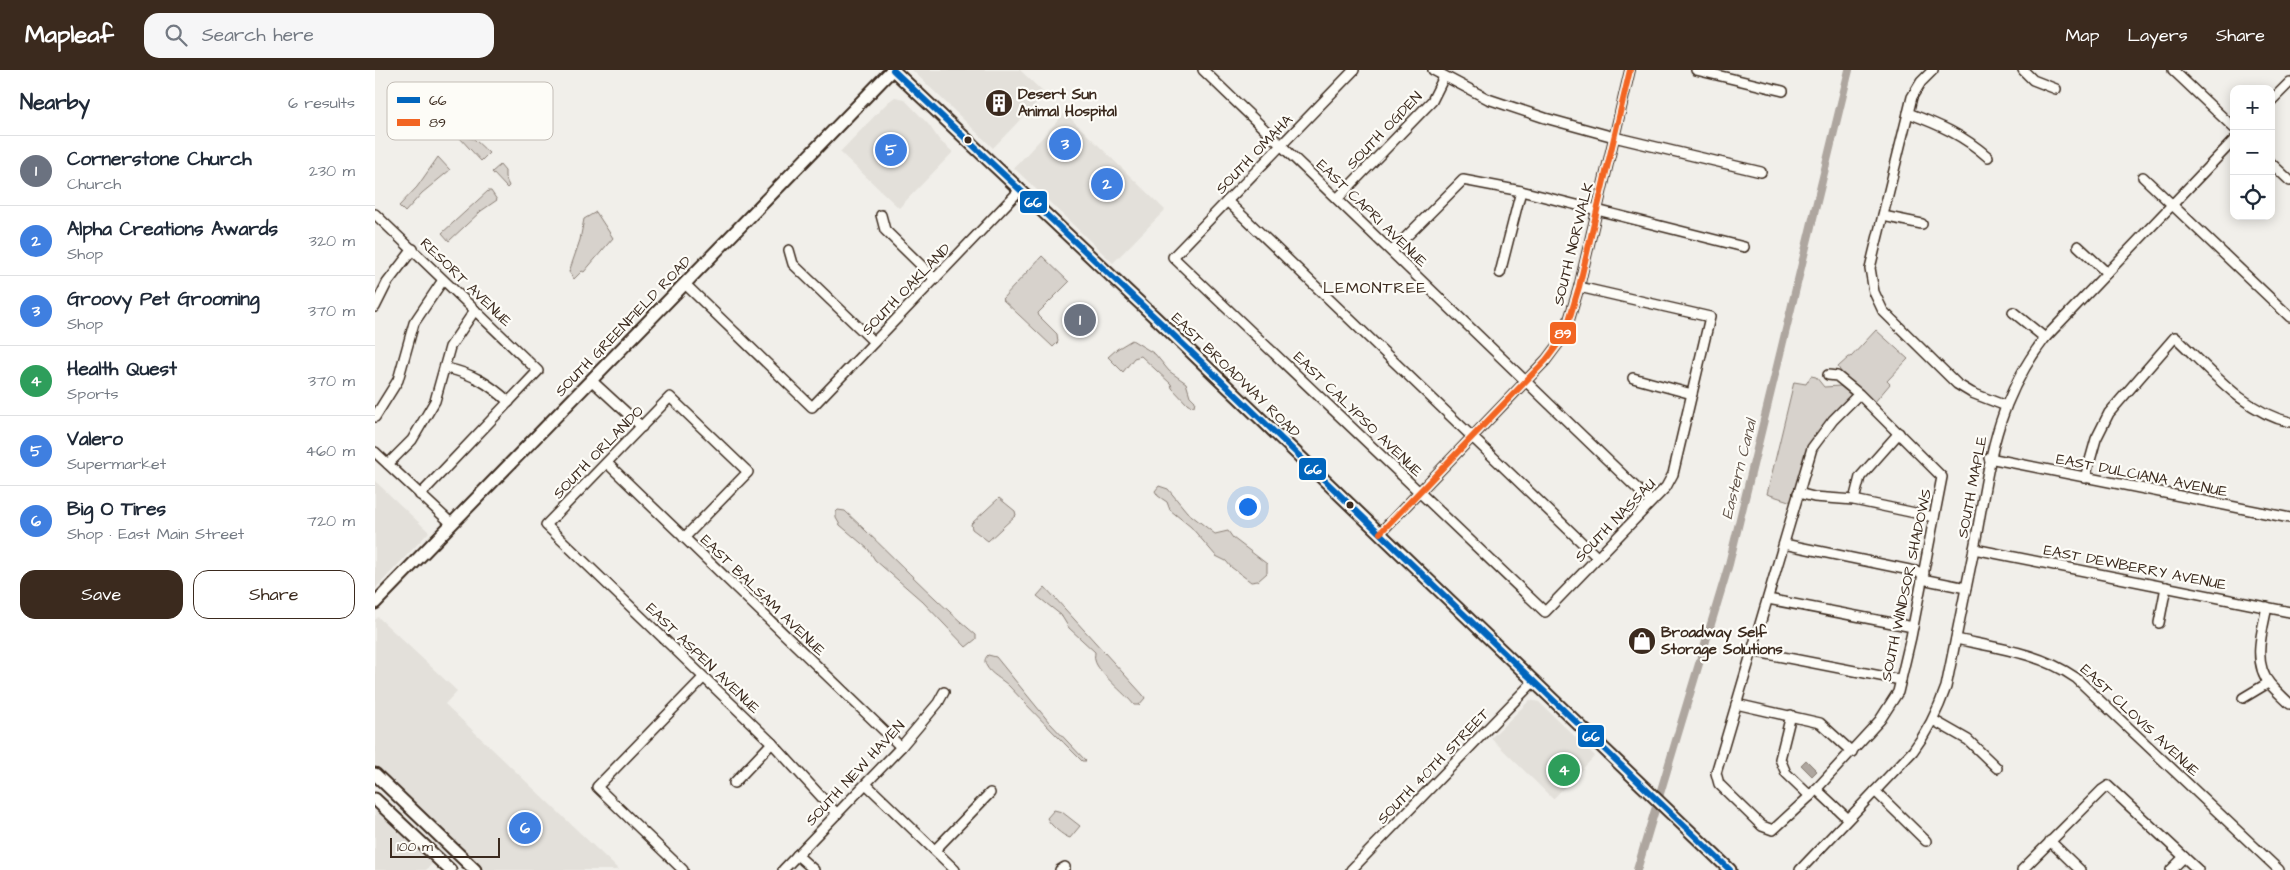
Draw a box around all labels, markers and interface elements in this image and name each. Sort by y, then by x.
search box [144,13,494,58]
text: Mapleaf [25,18,114,52]
icon: search [162,21,190,49]
text: Search here [202,22,314,49]
text: Map [2065,23,2099,48]
text: Layers [2127,23,2188,48]
text: Share [2216,23,2265,48]
legend [387,82,553,140]
place label: Desert Sun Animal Hospital [1018,84,1117,122]
map controls [2230,85,2275,220]
button: + [2230,85,2275,130]
street label: SOUTH OGDEN [1342,87,1427,174]
text: Nearby [20,88,90,117]
building icon: Desert Sun Animal Hospital [984,88,1014,118]
text: 66 [429,91,447,111]
text: 6 results [288,92,355,114]
street label: SOUTH OMAHA [1211,110,1298,199]
text: 89 [429,113,446,133]
pin: 3 [1049,125,1081,163]
button: − [2230,130,2275,175]
pin: 5 [875,131,907,169]
unlabelled marker [963,135,973,145]
text: Cornerstone Church [67,146,252,173]
street label: EAST CAPRI AVENUE [1312,155,1432,272]
text: 1 [35,160,37,182]
text: 230 m [309,160,355,182]
pin: 2 [1091,165,1123,203]
text: Church [67,173,121,195]
button: locate [2230,175,2275,220]
street label: SOUTH NORWALK [1548,181,1599,308]
line badge: 66 [1019,190,1048,214]
text: 66 [1024,193,1042,213]
text: Alpha Creations Awards [67,216,278,243]
text: 2 [31,230,41,252]
text: 320 m [309,230,355,252]
street label: RESORT AVENUE [415,233,516,332]
street label: SOUTH OAKLAND [857,239,956,340]
text: Shop [67,243,103,265]
street label: SOUTH GREENFIELD ROAD [550,251,697,401]
district label: LEMONTREE [1323,277,1427,299]
text: Groovy Pet Grooming [67,286,260,313]
text: 3 [32,300,40,322]
text: 370 m [308,300,355,322]
pin: 1 [1064,301,1096,339]
street label: EAST BROADWAY ROAD [1166,308,1305,443]
text: Shop [67,313,103,335]
line badge: 89 [1549,321,1577,345]
text: 89 [1554,324,1572,344]
street label: EAST CALYPSO AVENUE [1289,347,1427,482]
text: Health Quest [67,356,177,383]
text: 4 [31,370,41,392]
text: 370 m [308,370,355,392]
text: Sports [67,383,119,405]
street label: SOUTH ORLANDO [548,401,648,504]
water label: Eastern Canal [1716,415,1763,521]
text: Valero [67,426,123,453]
street label: SOUTH MAPLE [1952,434,1993,540]
text: 5 [30,440,42,462]
text: 460 m [305,440,355,462]
street label: EAST DULCIANA AVENUE [2054,449,2229,502]
text: Supermarket [67,453,166,475]
line badge: 66 [1298,457,1327,481]
text: 66 [1304,460,1322,480]
street label: SOUTH NASSAU [1570,474,1661,567]
street label: SOUTH WINDSOR SHADOWS [1876,487,1937,683]
your location [1235,494,1261,520]
text: Big O Tires [67,496,166,523]
unlabelled marker [1345,500,1355,510]
text: 6 [31,510,41,532]
text: 720 m [307,510,355,532]
text: Shop · East Main Street [67,523,244,545]
street label: EAST BALSAM AVENUE [696,530,830,661]
street label: EAST DEWBERRY AVENUE [2042,539,2228,596]
button: Save [20,570,183,619]
button: Share [193,570,355,619]
street label: EAST ASPEN AVENUE [641,598,764,719]
place label: Broadway Self Storage Solutions [1660,622,1783,662]
shop icon: Broadway Self Storage Solutions [1627,626,1657,656]
street label: EAST CLOVIS AVENUE [2075,659,2204,781]
street label: SOUTH 40TH STREET [1373,703,1495,829]
street label: SOUTH NEW HAVEN [801,716,910,831]
line badge: 66 [1577,724,1605,748]
text: 66 [1582,727,1600,747]
pin: 4 [1548,751,1580,789]
pin: 6 [509,809,541,847]
scale bar [390,835,500,858]
text: 100 m [397,837,433,857]

